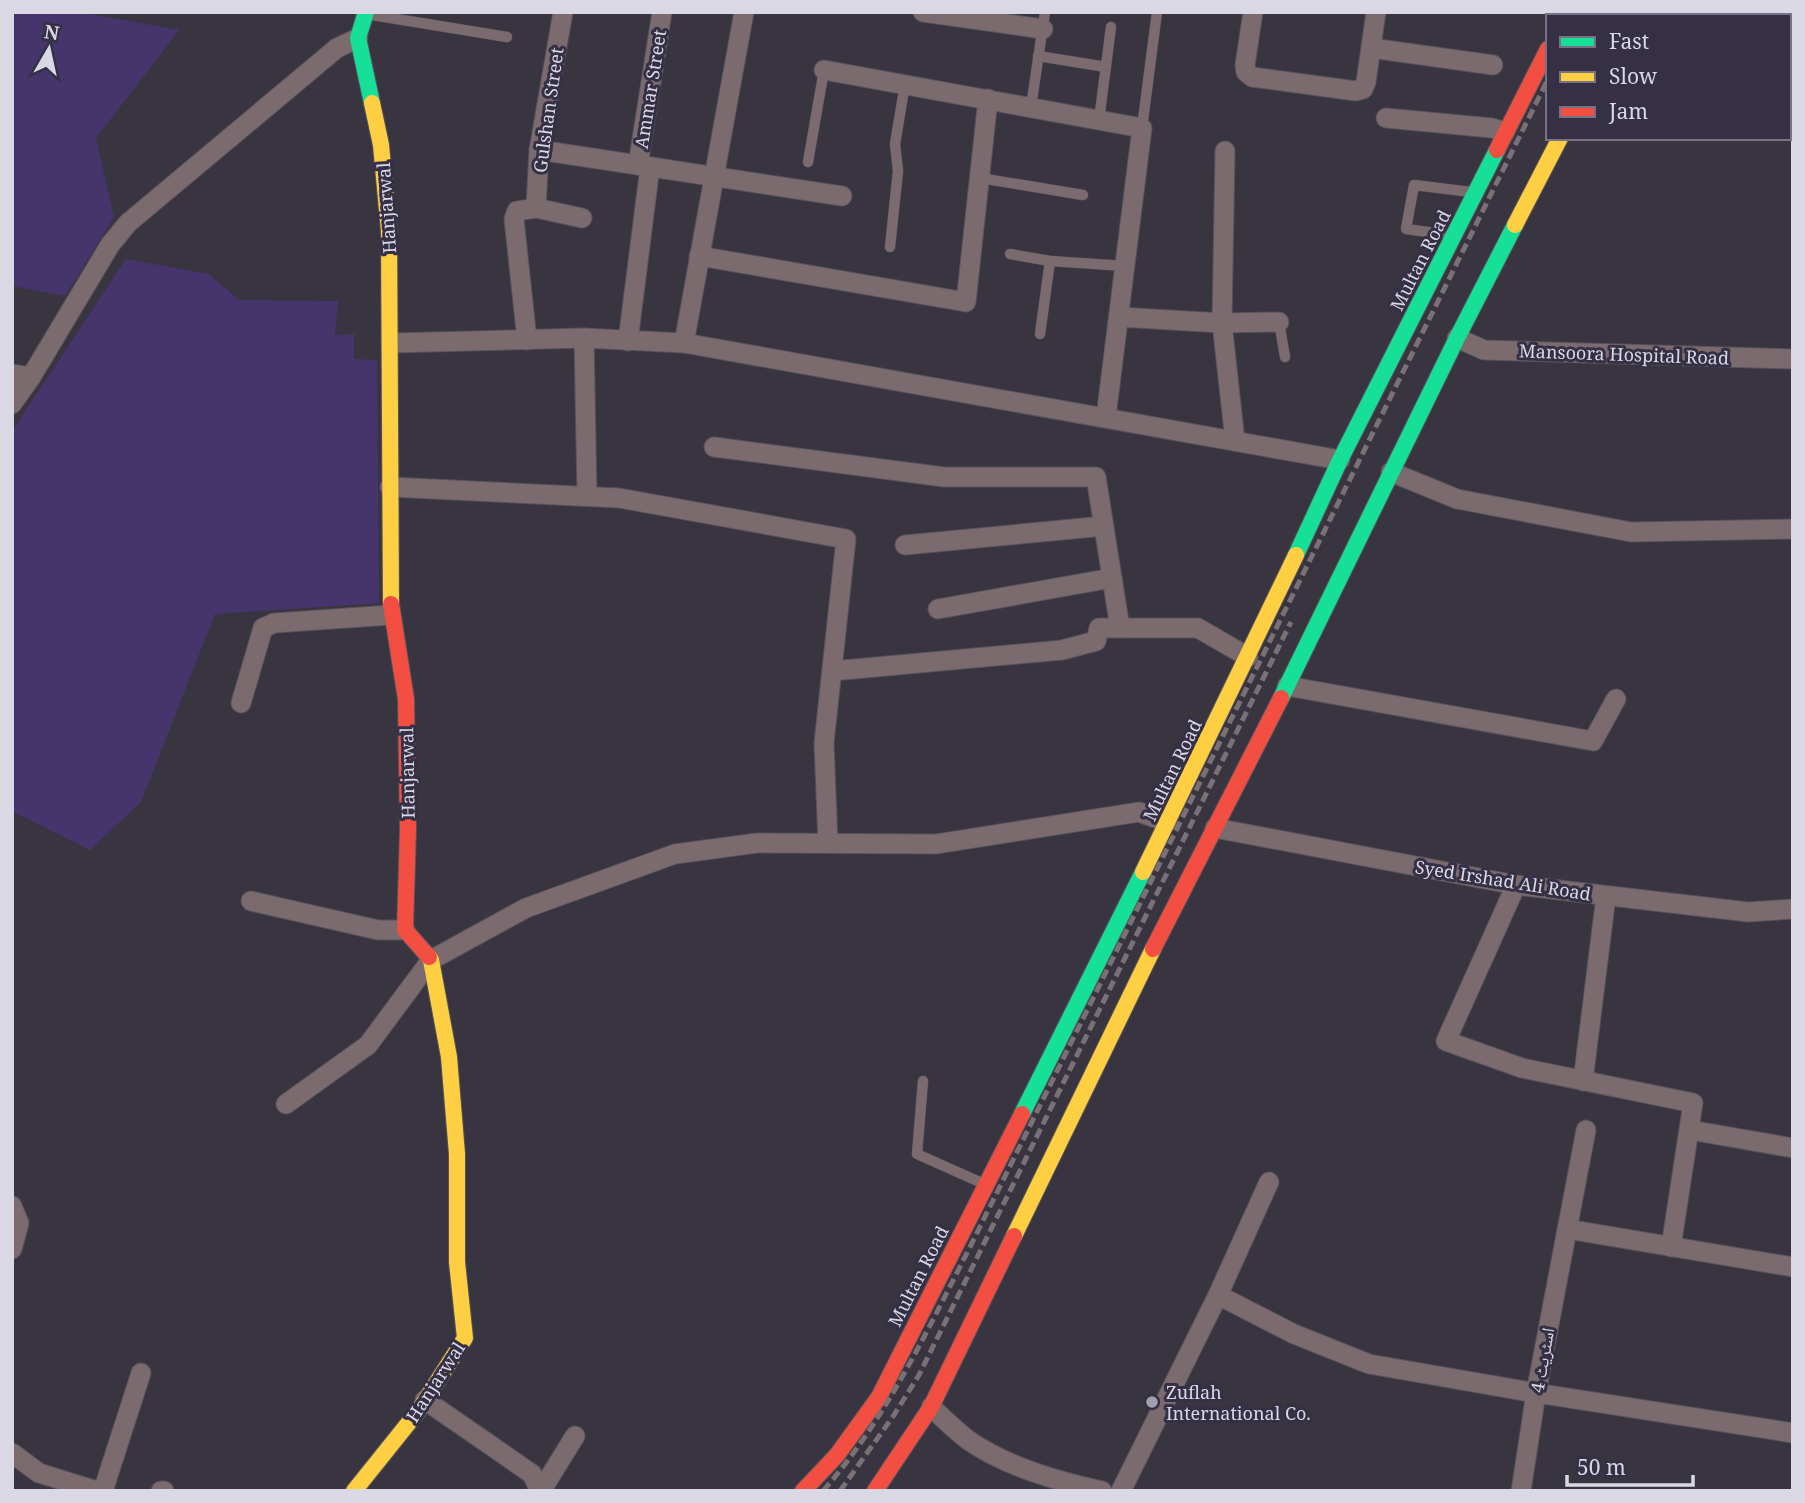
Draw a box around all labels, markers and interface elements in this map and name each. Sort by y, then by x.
north arrow [14,14,84,84]
legend [1546,14,1791,140]
text: N [42,18,61,46]
text: Fast [1609,27,1649,55]
street label: Ammar Street [629,28,671,150]
street label: Gulshan Street [527,46,569,174]
text: Slow [1609,62,1658,90]
text: Jam [1608,97,1648,125]
street label: Hanjarwal [371,161,401,254]
street label: Multan Road [1384,206,1456,314]
street label: Mansoora Hospital Road [1519,338,1729,370]
street label: Multan Road [1137,715,1207,825]
street label: Hanjarwal [394,727,420,819]
street label: Syed Irshad Ali Road [1413,854,1593,906]
street label: Multan Road [882,1222,954,1330]
street label: اسٹریٹ 4 [1524,1326,1560,1394]
street label: Hanjarwal [400,1337,470,1427]
place label: Zuflah International Co. [1166,1380,1311,1425]
marker: Zuflah International Co. [1144,1394,1160,1410]
scale bar [1567,1444,1693,1488]
text: 50 m [1577,1453,1626,1481]

